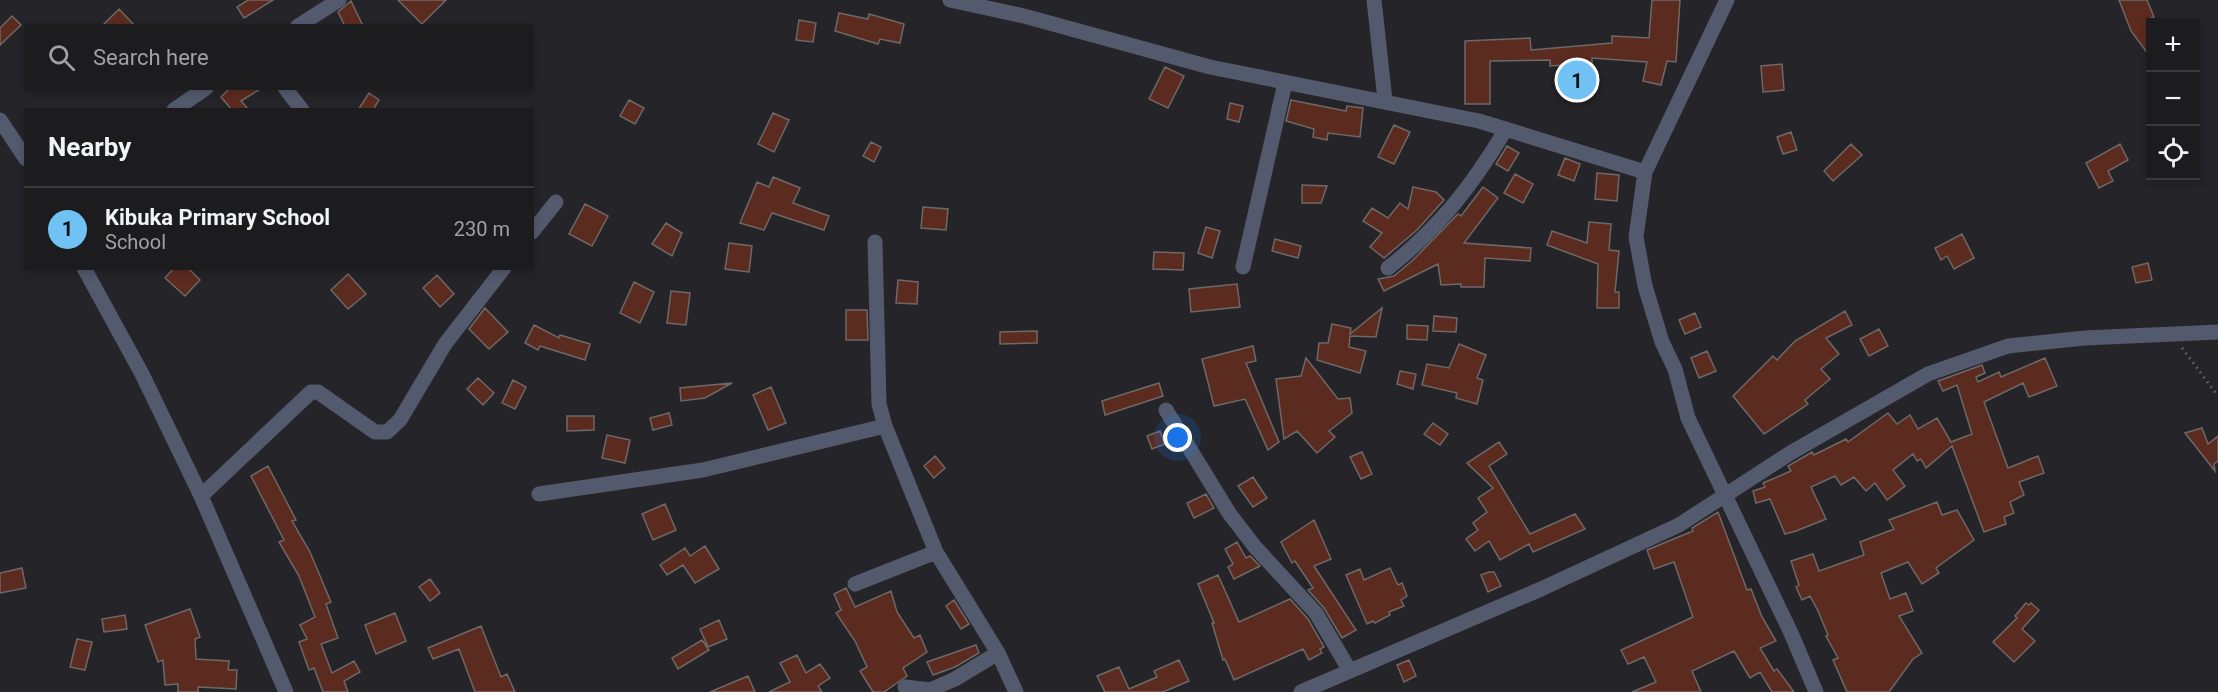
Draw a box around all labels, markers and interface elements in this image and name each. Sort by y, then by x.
map controls [2146,18,2200,180]
button: + [2146,18,2200,72]
search box [24,24,534,90]
icon: search [45,41,78,74]
text: Search here [93,45,209,70]
pin: 1 [1558,58,1596,103]
button: − [2146,72,2200,126]
button: locate [2146,126,2200,180]
text: Nearby [48,132,131,162]
text: Kibuka Primary School [105,205,330,230]
text: 1 [62,217,73,241]
text: 230 m [454,217,510,241]
text: School [105,230,166,254]
your location [1163,423,1192,452]

